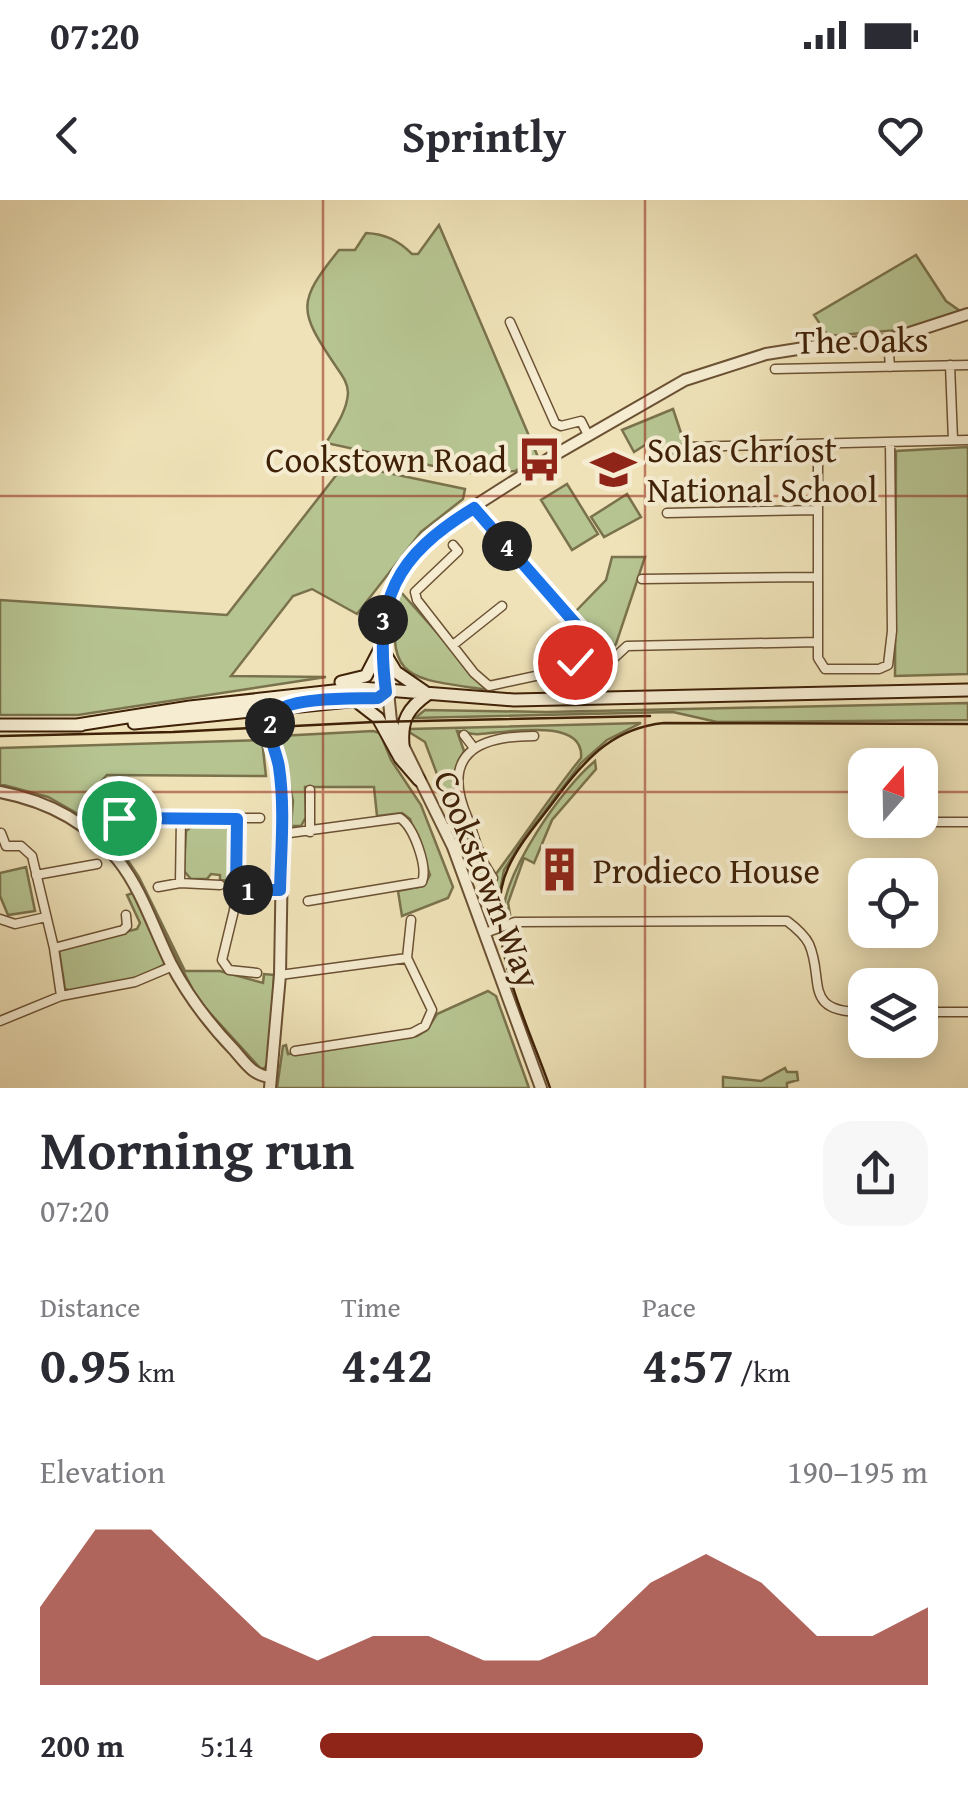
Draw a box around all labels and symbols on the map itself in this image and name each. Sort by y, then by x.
street label: The Oaks [795,313,929,367]
place label: Solas Chríost National School [647,424,878,515]
place label: Cookstown Road [265,434,507,485]
bus stop icon: Cookstown Road [516,435,564,483]
school or university icon: Solas Chríost National School [590,445,638,493]
pin: 4 [482,521,532,571]
pin: 3 [358,595,408,645]
pin [533,620,618,705]
pin: 2 [245,698,295,748]
north arrow [848,748,938,838]
street label: Cookstown Way [421,763,555,996]
pin [77,776,162,861]
place label: Prodieco House [593,845,820,896]
building icon: Prodieco House [536,846,584,894]
pin: 1 [223,865,273,915]

